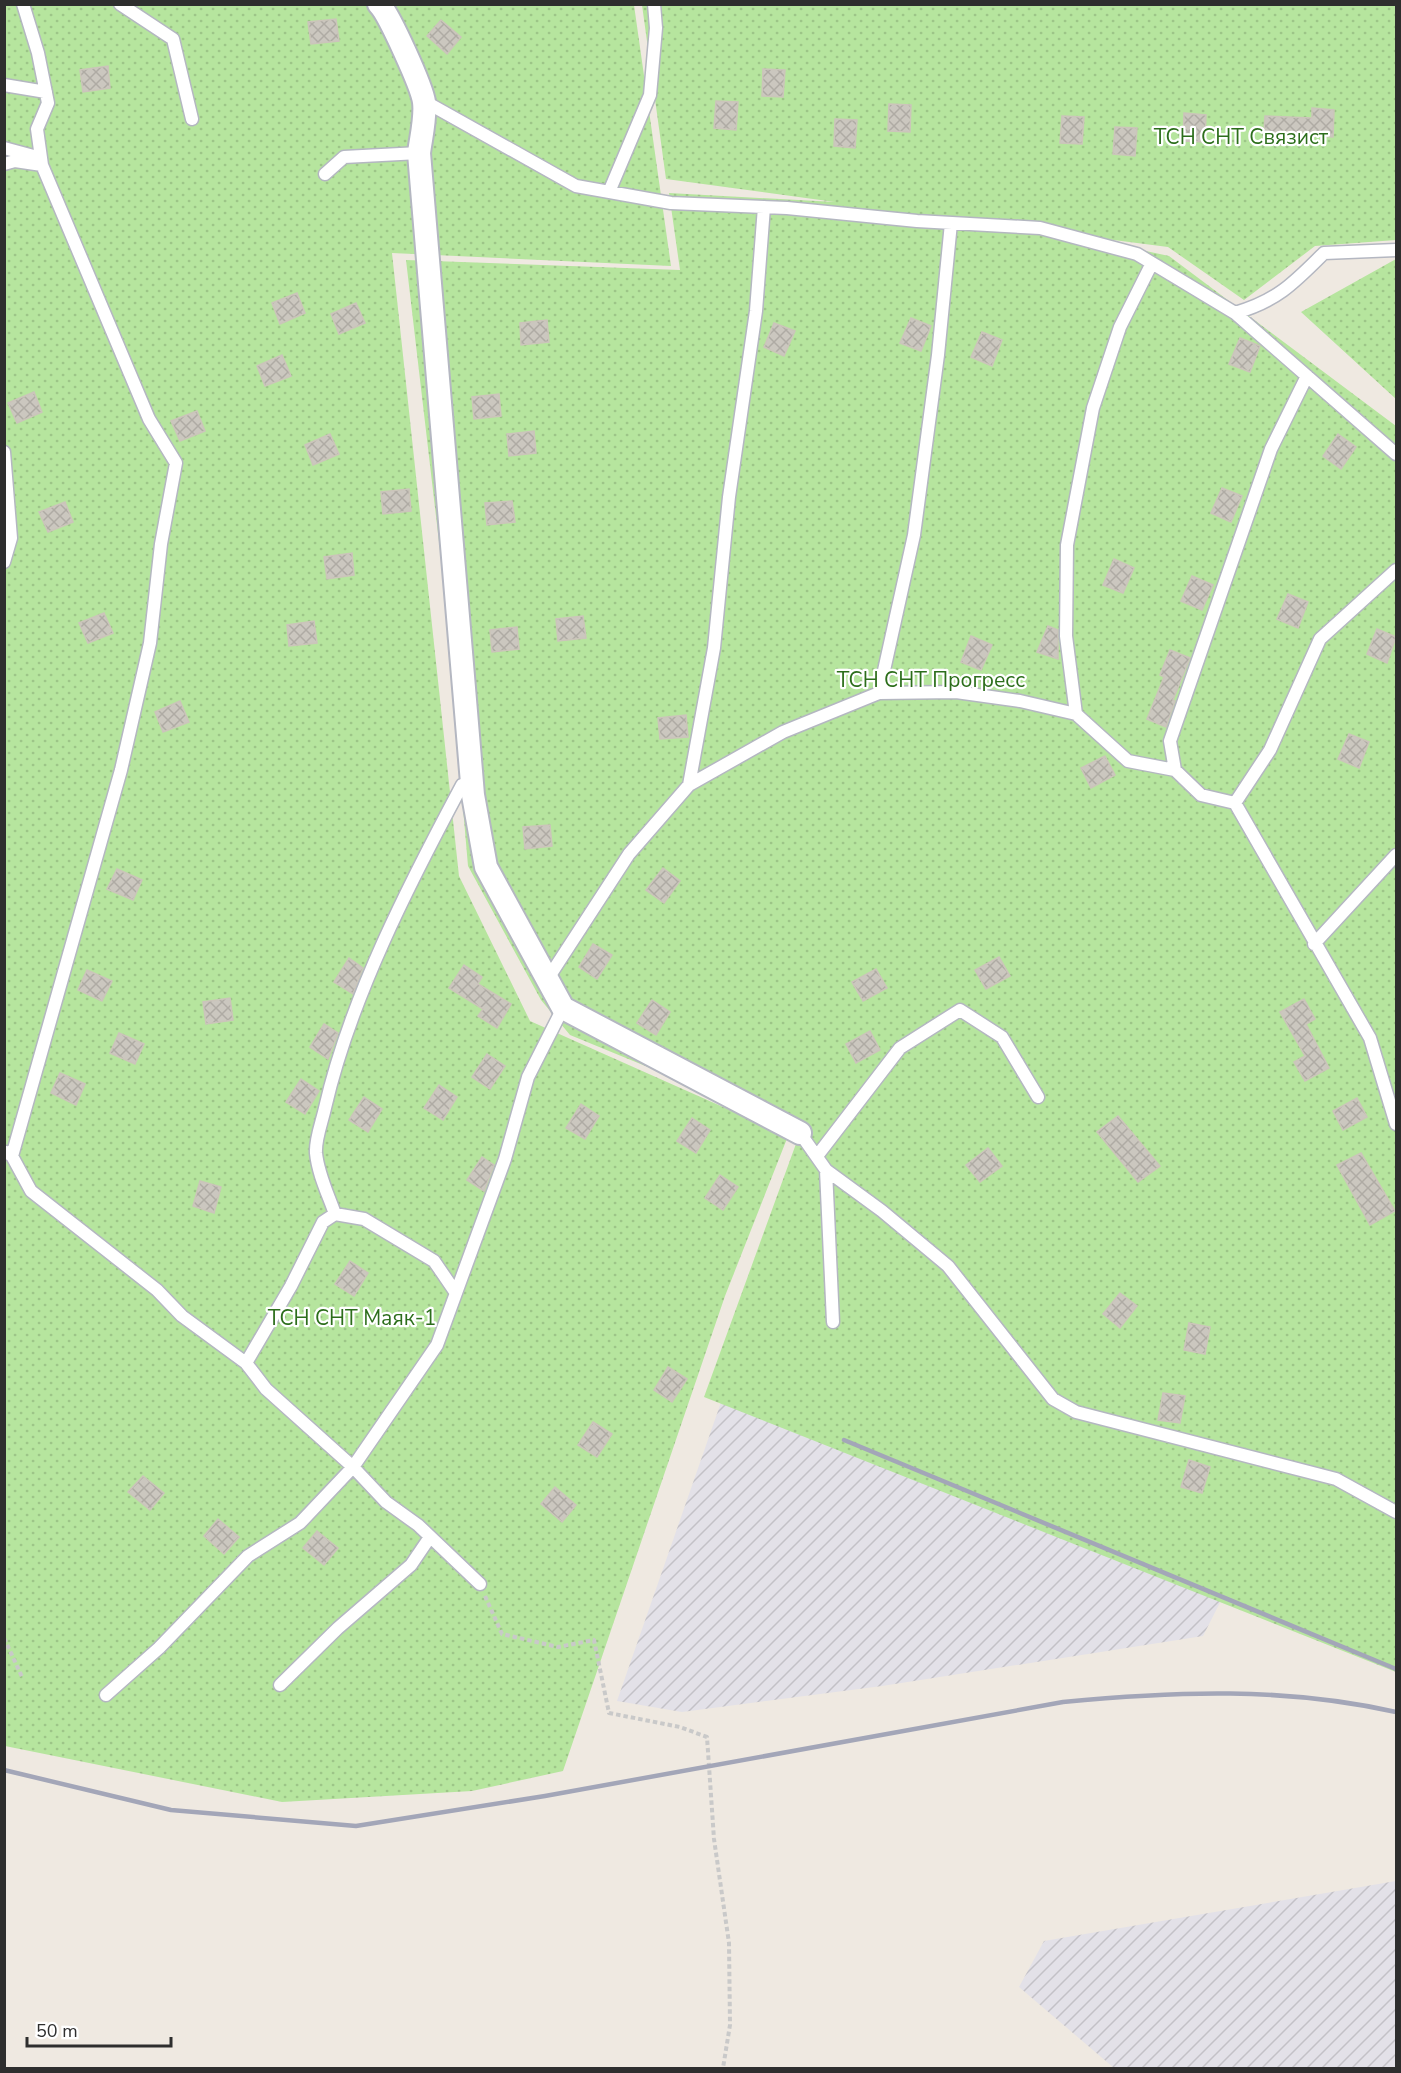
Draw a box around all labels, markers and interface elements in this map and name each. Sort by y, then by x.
park label: ТСН СНТ Связист [1154,123,1329,151]
park label: ТСН СНТ Прогресс [837,666,1025,694]
park label: ТСН СНТ Маяк-1 [268,1304,436,1332]
scale bar [27,2010,171,2048]
text: 50 m [36,2019,78,2043]

